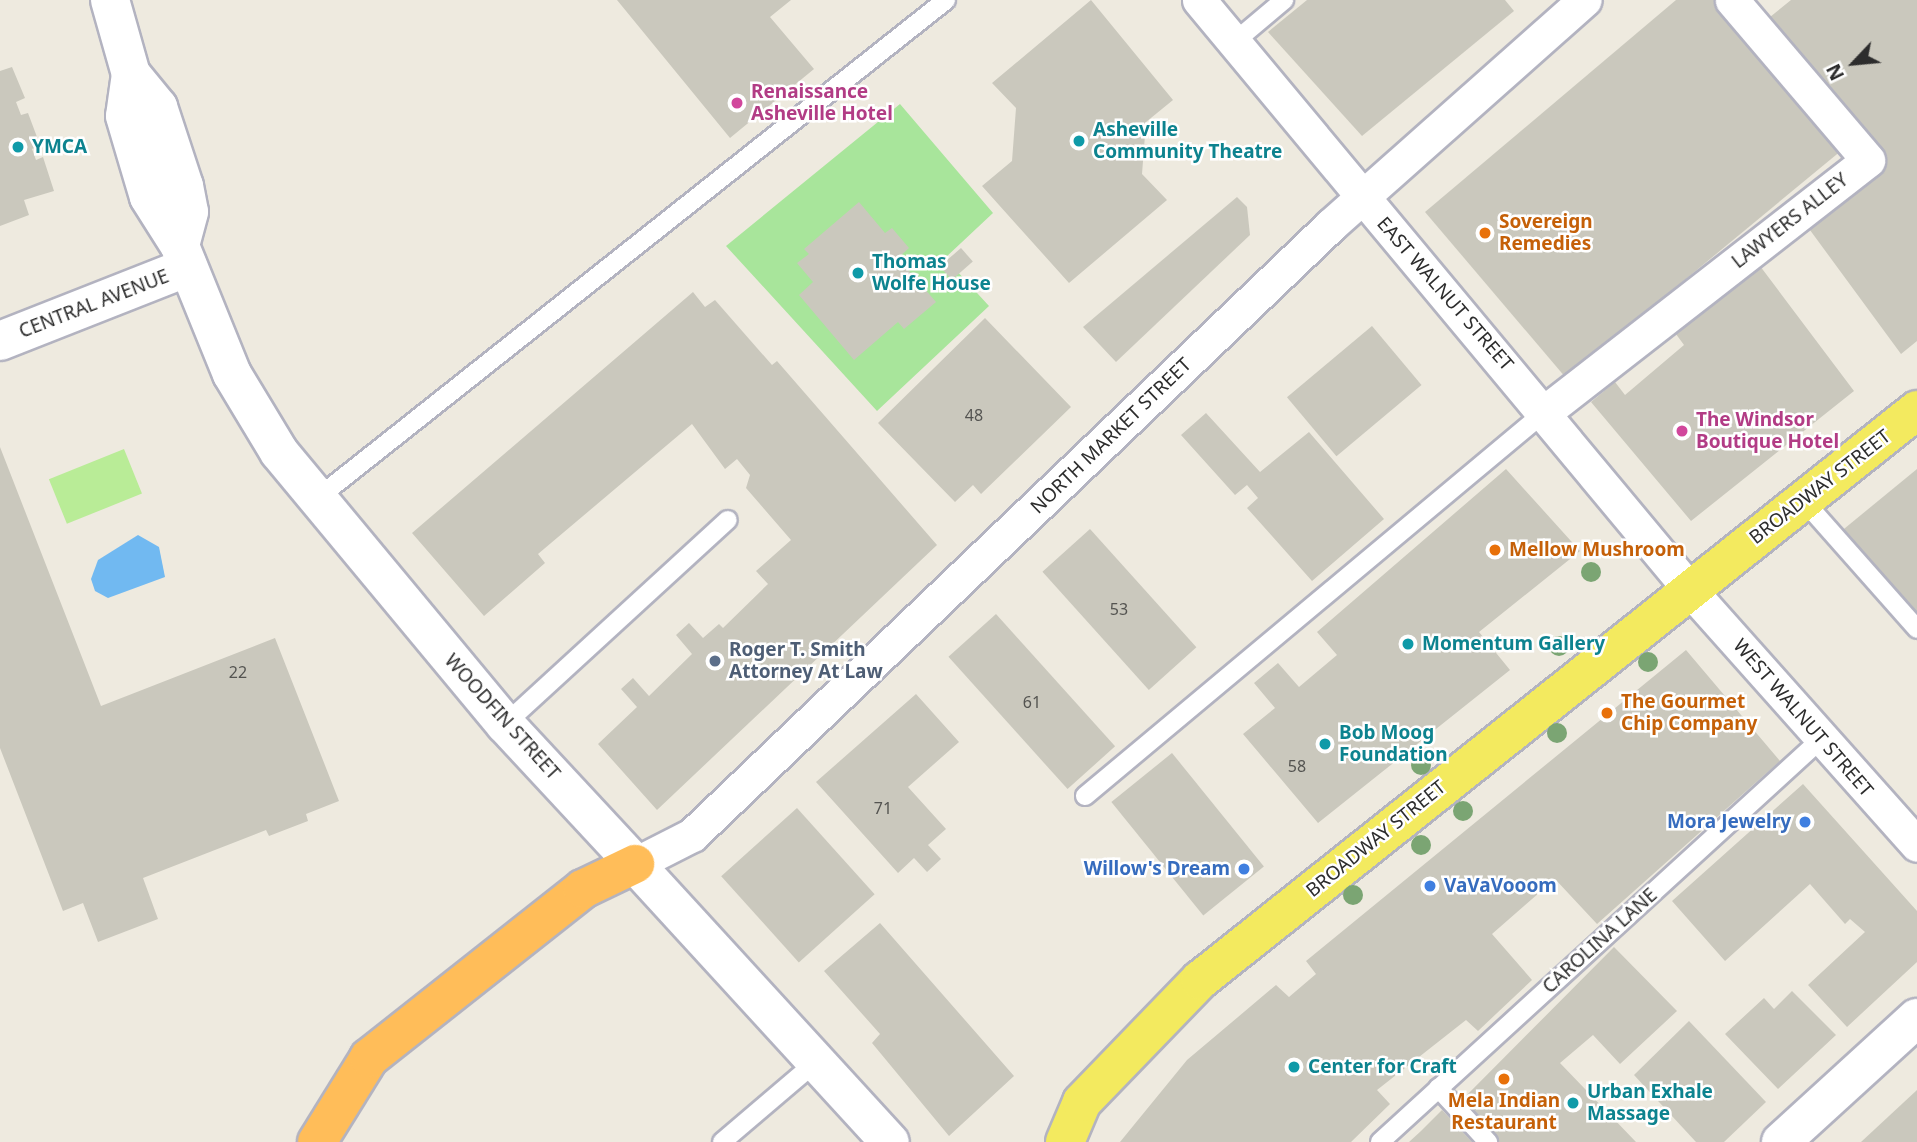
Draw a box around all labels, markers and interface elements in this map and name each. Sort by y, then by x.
north arrow [1819,28,1889,98]
text: N [1820,60,1850,85]
place label: Renaissance Asheville Hotel [751,81,893,125]
marker: Renaissance Asheville Hotel [729,95,745,111]
place label: Asheville Community Theatre [1093,119,1282,163]
marker: Asheville Community Theatre [1071,133,1087,149]
place label: YMCA [32,136,87,158]
marker: YMCA [10,139,26,155]
street label: LAWYERS ALLEY [1727,169,1853,273]
place label: Sovereign Remedies [1499,211,1593,255]
street label: EAST WALNUT STREET [1372,213,1518,375]
marker: Sovereign Remedies [1477,225,1493,241]
place label: Thomas Wolfe House [872,251,991,295]
street label: CENTRAL AVENUE [16,265,172,343]
marker: Thomas Wolfe House [850,265,866,281]
street label: NORTH MARKET STREET [1026,353,1196,519]
house number: 48 [965,405,983,425]
place label: The Windsor Boutique Hotel [1696,409,1839,453]
marker: The Windsor Boutique Hotel [1674,423,1690,439]
street label: BROADWAY STREET [1745,425,1895,549]
place label: Mellow Mushroom [1509,539,1685,561]
marker: Mellow Mushroom [1487,542,1503,558]
house number: 53 [1110,599,1128,619]
place label: Momentum Gallery [1422,633,1605,655]
street label: WEST WALNUT STREET [1728,634,1878,802]
marker: Momentum Gallery [1400,636,1416,652]
place label: Roger T. Smith Attorney At Law [729,639,883,683]
street label: WOODFIN STREET [440,649,564,785]
marker: Roger T. Smith Attorney At Law [707,653,723,669]
house number: 22 [229,662,247,682]
place label: The Gourmet Chip Company [1621,691,1757,735]
house number: 61 [1023,692,1041,712]
marker: The Gourmet Chip Company [1599,705,1615,721]
place label: Bob Moog Foundation [1339,722,1448,766]
marker: Bob Moog Foundation [1317,736,1333,752]
house number: 58 [1288,756,1306,776]
street label: BROADWAY STREET [1302,776,1450,902]
house number: 71 [874,798,892,818]
place label: Mora Jewelry [1667,811,1791,833]
marker: Mora Jewelry [1797,814,1813,830]
place label: Willow's Dream [1084,858,1230,880]
marker: Willow's Dream [1236,861,1252,877]
place label: VaVaVooom [1444,875,1557,897]
marker: VaVaVooom [1422,878,1438,894]
street label: CAROLINA LANE [1538,884,1662,998]
place label: Center for Craft [1308,1056,1457,1078]
marker: Center for Craft [1286,1059,1302,1075]
marker: Mela Indian Restaurant [1496,1071,1512,1087]
place label: Urban Exhale Massage [1587,1081,1713,1125]
place label: Mela Indian Restaurant [1448,1090,1560,1134]
marker: Urban Exhale Massage [1565,1095,1581,1111]

